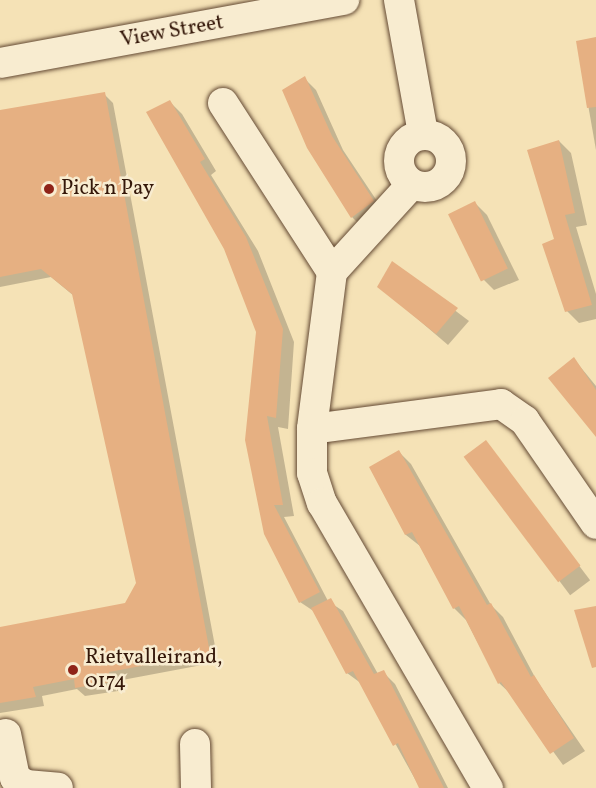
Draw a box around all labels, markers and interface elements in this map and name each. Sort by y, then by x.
street label: View Street [118,10,226,54]
place label: Pick n Pay [61,176,154,202]
marker: Pick n Pay [42,182,56,196]
place label: Rietvalleirand, 0174 [85,645,222,695]
marker: Rietvalleirand, 0174 [66,663,80,677]

